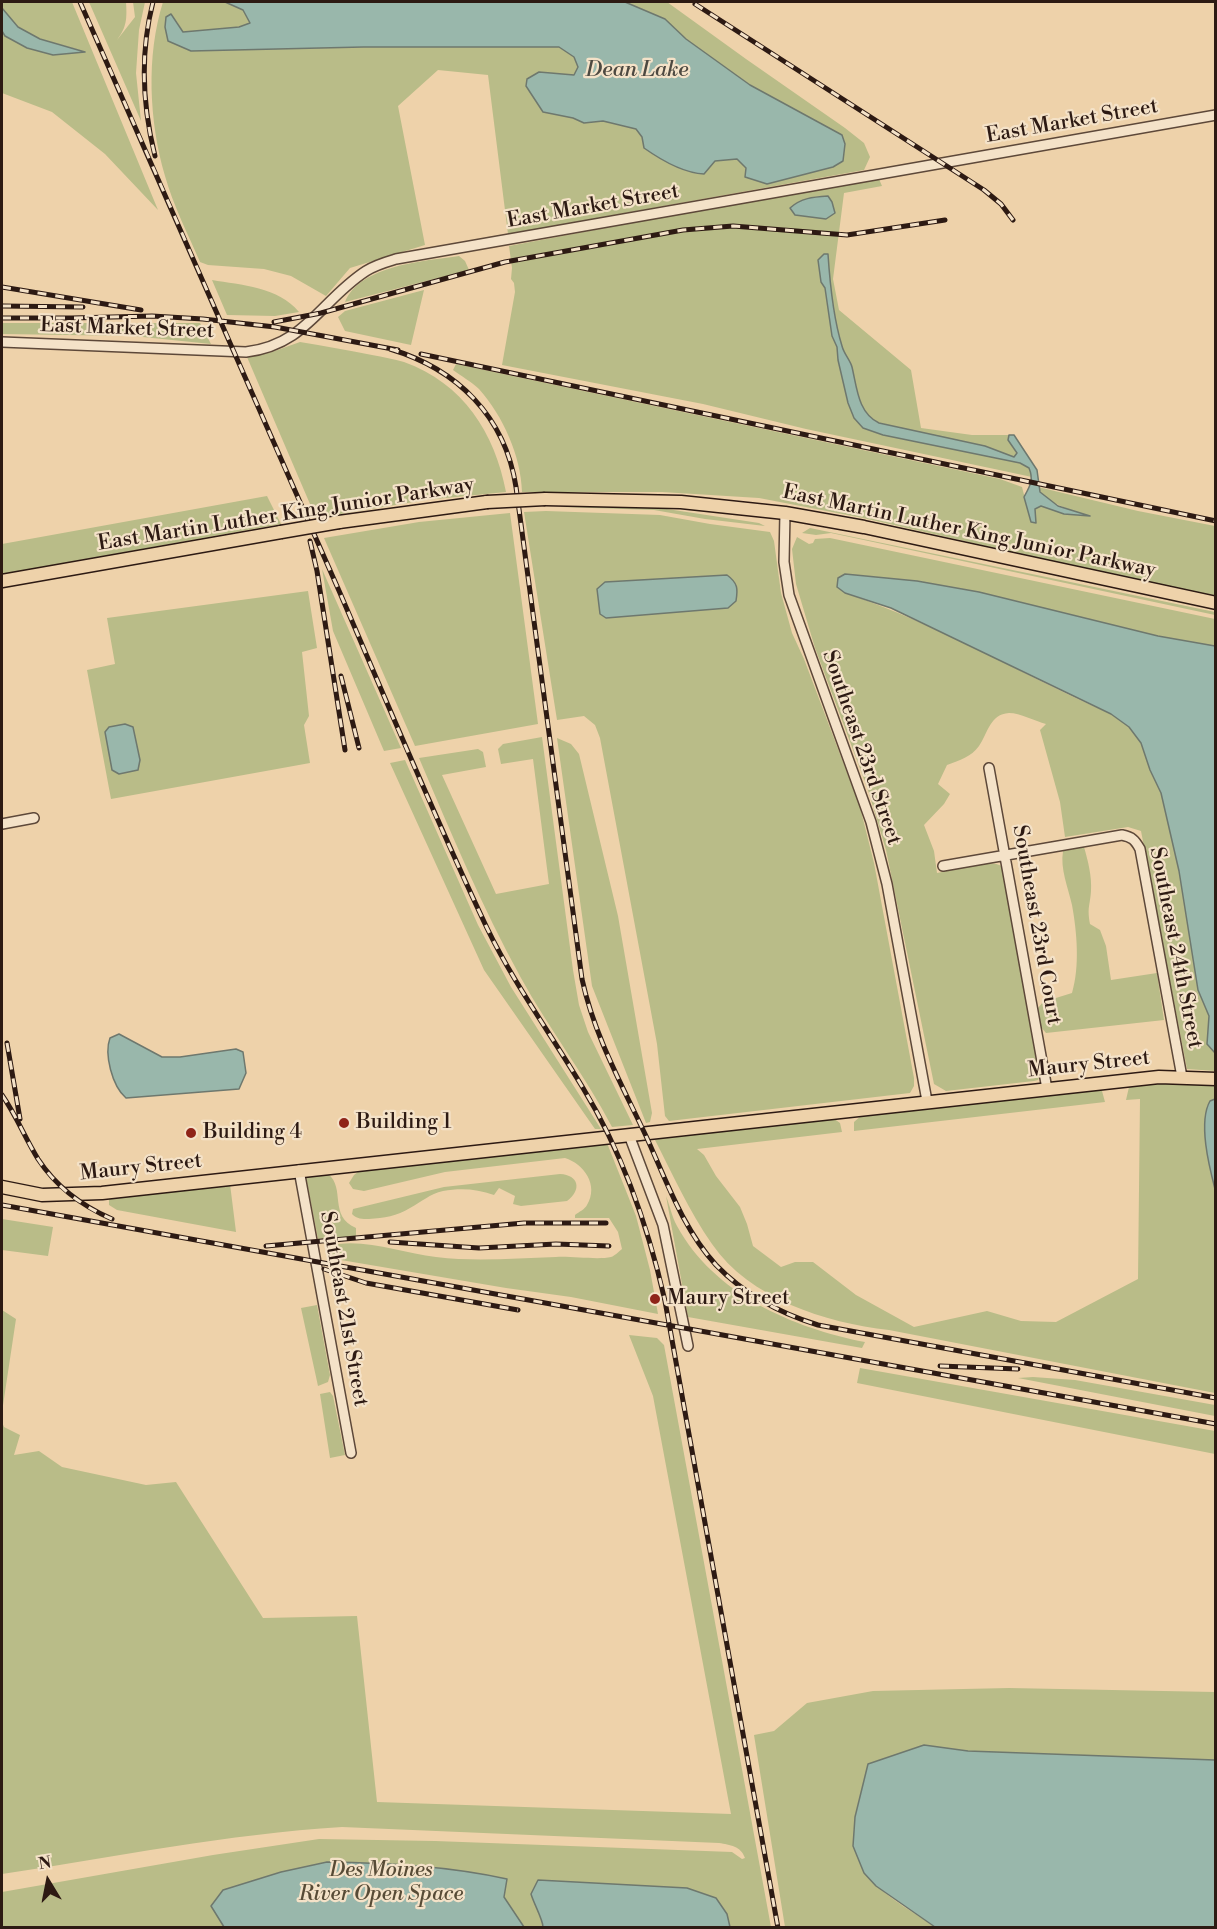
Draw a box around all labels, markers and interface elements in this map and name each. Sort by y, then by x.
water label: Dean Lake [585,58,689,84]
street label: East Market Street [984,94,1160,150]
street label: East Market Street [505,179,681,235]
street label: East Market Street [39,313,215,345]
street label: East Martin Luther King Junior Parkway [96,473,476,557]
street label: East Martin Luther King Junior Parkway [780,480,1158,584]
street label: Southeast 23rd Street [816,647,906,849]
street label: Southeast 23rd Court [1006,823,1066,1027]
street label: Southeast 24th Street [1143,845,1207,1051]
street label: Maury Street [1027,1046,1151,1084]
place label: Building 1 [356,1110,452,1136]
marker: Building 1 [337,1116,351,1130]
place label: Building 4 [203,1120,302,1146]
marker: Building 4 [184,1126,198,1140]
street label: Maury Street [79,1149,203,1187]
street label: Southeast 21st Street [313,1209,373,1409]
place label: Maury Street [667,1286,790,1312]
marker: Maury Street [648,1292,662,1306]
north arrow [18,1851,78,1911]
text: N [37,1852,53,1874]
park label: Des Moines River Open Space [299,1858,463,1908]

